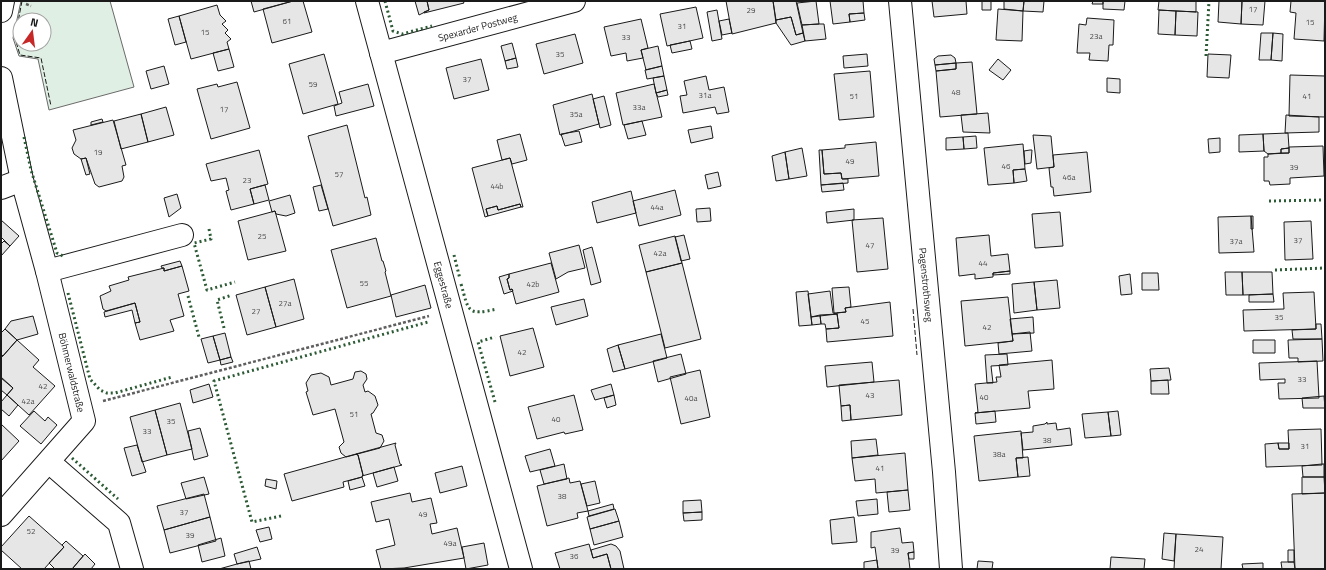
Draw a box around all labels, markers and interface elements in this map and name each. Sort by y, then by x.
house number: 17 [1249,3,1257,15]
house number: 29 [747,4,756,16]
street label: Spexarder Postweg [436,10,519,45]
north arrow [12,12,52,52]
text: N [29,14,40,31]
house number: 61 [283,15,291,27]
house number: 15 [1306,16,1315,28]
house number: 31 [678,20,686,32]
house number: 15 [201,26,210,38]
house number: 23a [1090,30,1102,42]
house number: 33 [622,31,630,43]
house number: 35 [556,48,565,60]
house number: 37 [463,73,471,85]
house number: 59 [309,78,318,90]
house number: 48 [952,86,961,98]
house number: 31a [699,89,711,101]
house number: 51 [850,90,858,102]
house number: 41 [1303,90,1311,102]
house number: 33a [633,101,645,113]
house number: 17 [220,103,228,115]
house number: 35a [570,108,582,120]
house number: 19 [94,146,103,158]
house number: 49 [846,155,855,167]
house number: 46 [1002,160,1011,172]
house number: 39 [1290,161,1299,173]
house number: 57 [335,168,343,180]
house number: 46a [1063,171,1075,183]
house number: 23 [243,174,251,186]
house number: 44b [490,180,504,192]
house number: 44a [651,201,663,213]
house number: 25 [258,230,267,242]
house number: 37 [1294,234,1302,246]
house number: 37a [1230,235,1242,247]
house number: 47 [866,239,874,251]
house number: 42a [654,247,666,259]
street label: Pagenstrothsweg [915,247,937,323]
house number: 44 [979,257,988,269]
street label: Eggestraße [430,260,457,310]
house number: 55 [360,277,369,289]
house number: 42b [526,278,540,290]
house number: 27a [279,297,291,309]
house number: 27 [252,305,260,317]
house number: 35 [1275,311,1284,323]
house number: 45 [861,315,870,327]
house number: 42 [983,321,991,333]
street label: Böhmerwaldstraße [55,331,89,414]
house number: 42 [518,346,526,358]
house number: 33 [1298,373,1306,385]
house number: 42 [39,380,47,392]
house number: 43 [866,389,874,401]
house number: 40 [980,391,989,403]
house number: 40a [685,392,697,404]
house number: 42a [22,395,34,407]
house number: 51 [350,408,358,420]
house number: 40 [552,413,561,425]
house number: 35 [167,415,176,427]
house number: 33 [143,425,151,437]
house number: 38 [1043,434,1052,446]
house number: 31 [1301,440,1309,452]
house number: 38a [993,448,1005,460]
house number: 41 [876,462,884,474]
house number: 38 [558,490,567,502]
house number: 37 [180,506,188,518]
house number: 49 [419,508,428,520]
house number: 52 [27,525,35,537]
house number: 39 [186,529,195,541]
house number: 49a [444,537,456,549]
house number: 24 [1195,543,1204,555]
house number: 39 [891,544,900,556]
house number: 36 [570,550,579,562]

